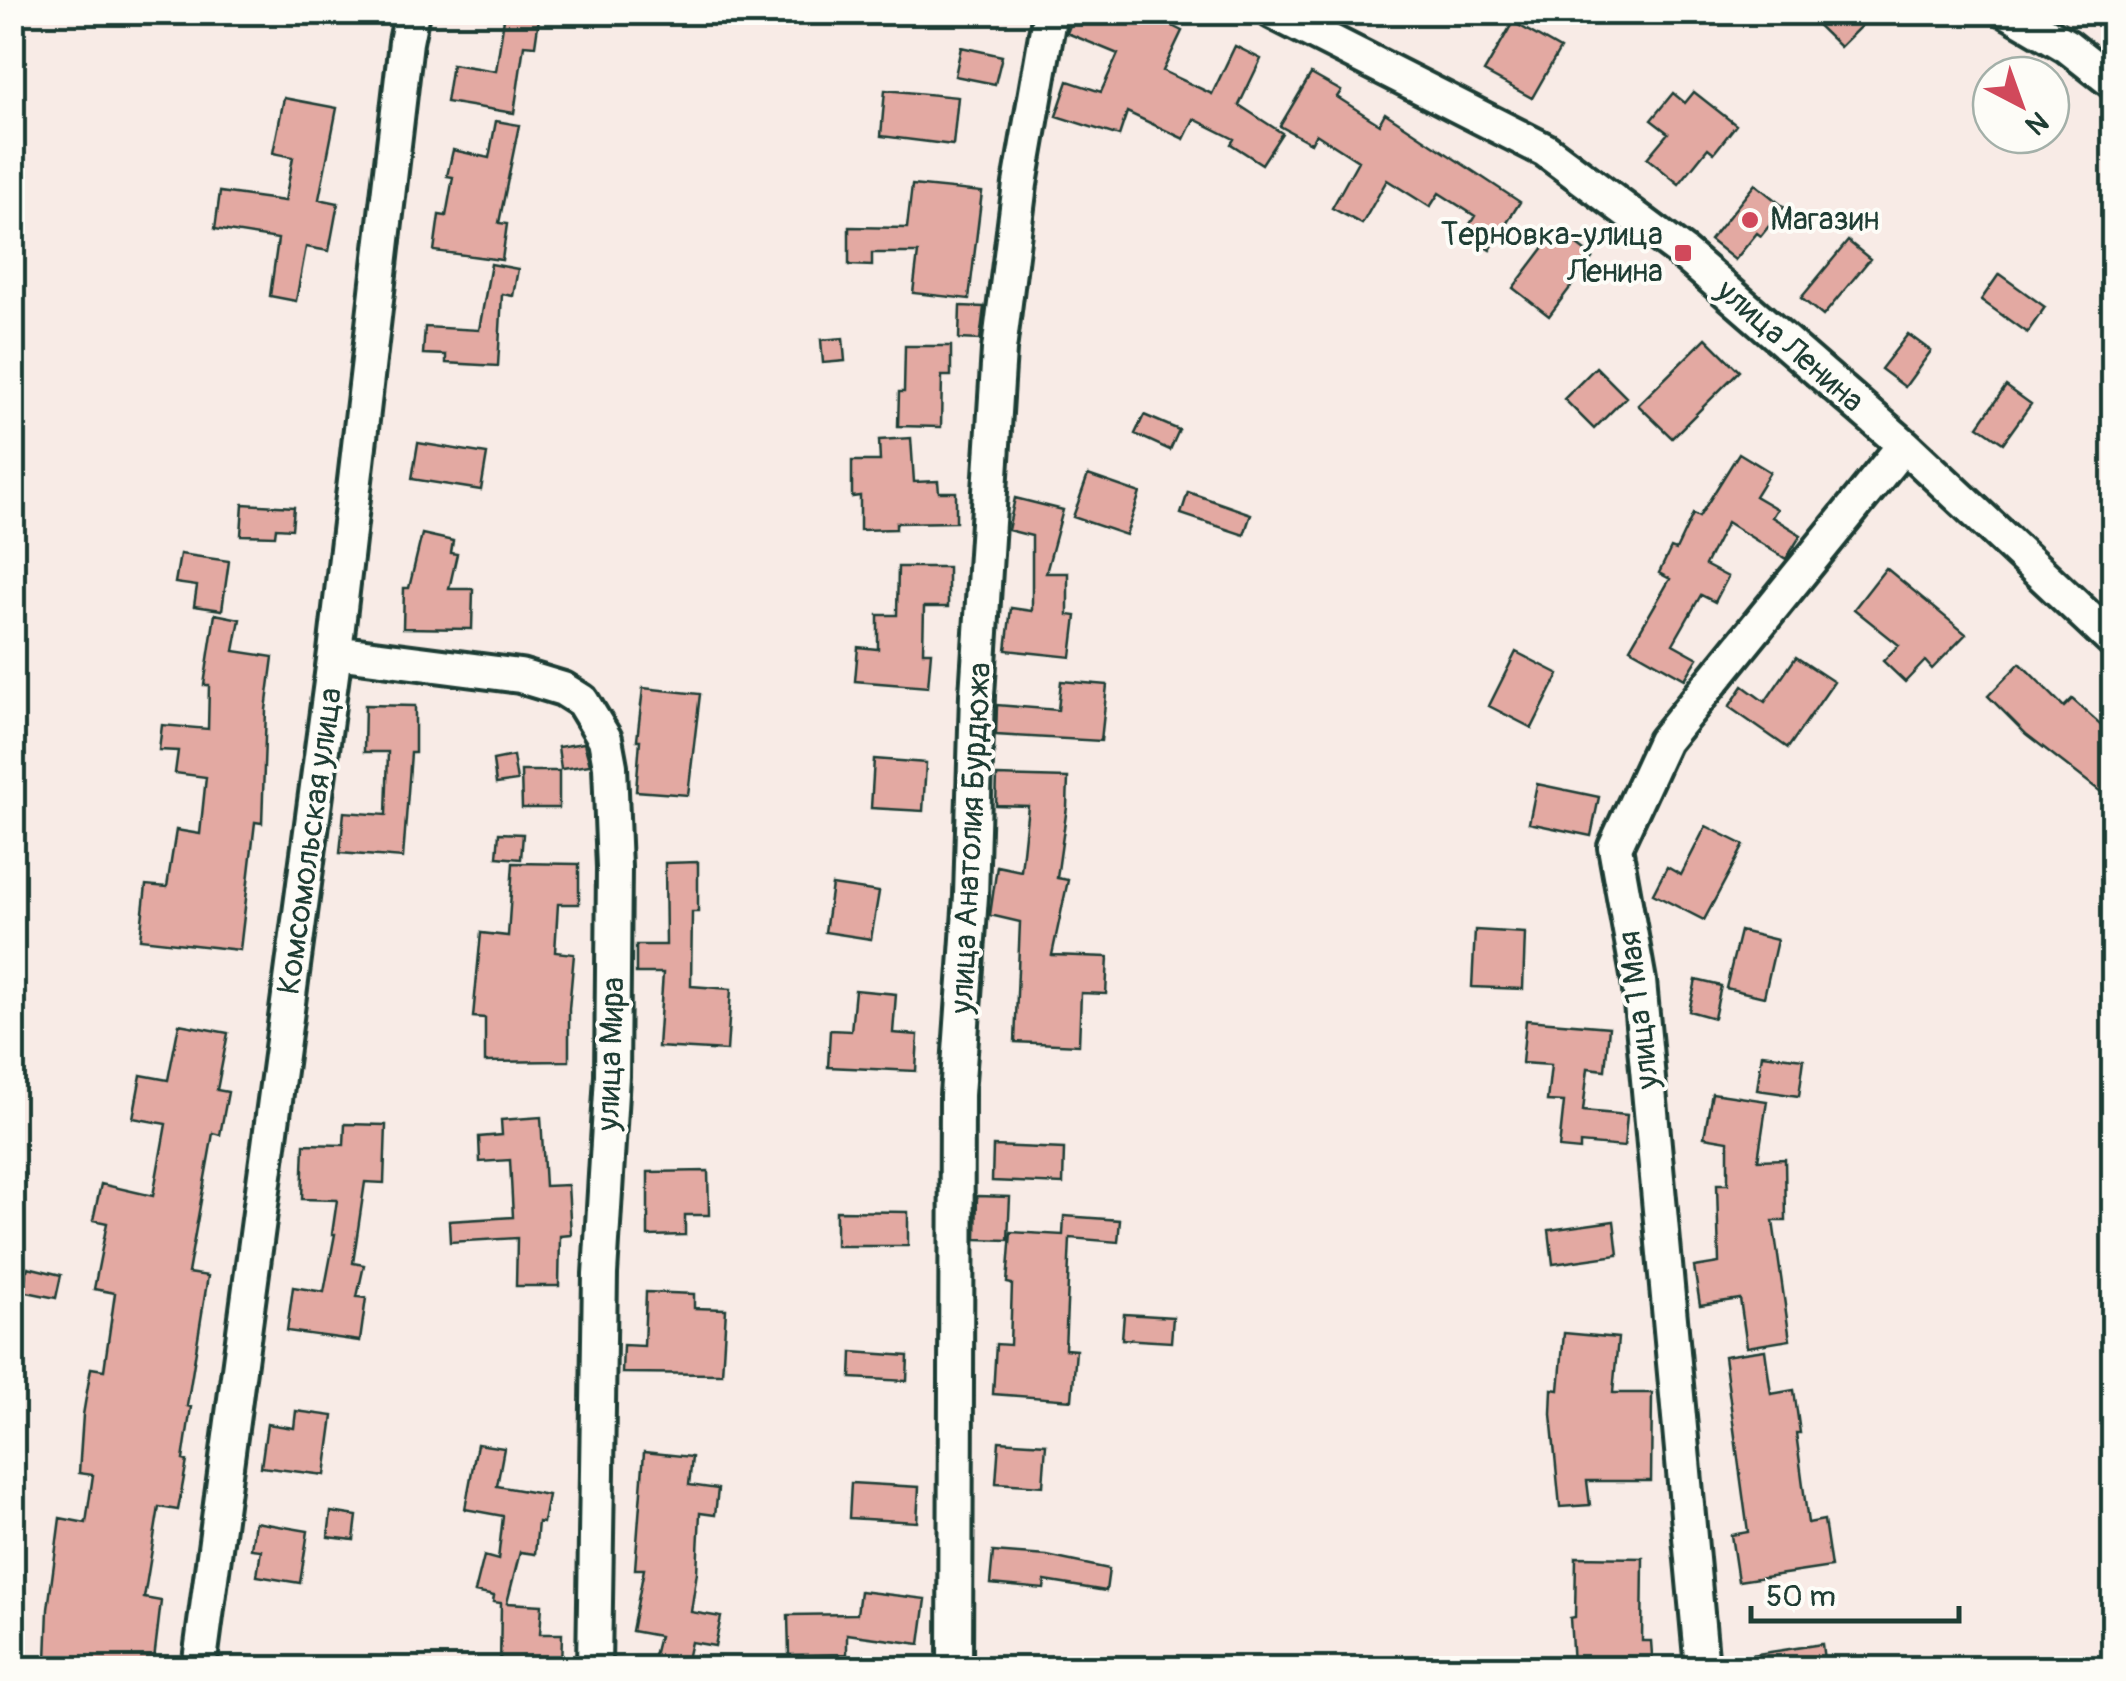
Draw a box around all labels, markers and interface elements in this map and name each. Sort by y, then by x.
north arrow [1971,55,2071,155]
text: N [2018,103,2055,142]
place label: Магазин [1770,200,1879,240]
marker: Магазин [1739,209,1761,231]
place label: Терновка-улица Ленина [1441,215,1663,292]
marker: Терновка-улица Ленина [1672,242,1694,264]
street label: улица Ленина [1707,270,1872,421]
street label: улица Анатолия Бурдюжа [942,661,1000,1016]
street label: Комсомольская улица [269,685,351,997]
street label: улица 1 Мая [1609,929,1669,1092]
street label: улица Мира [588,976,634,1133]
scale bar [1751,1561,1958,1623]
text: 50 m [1766,1578,1836,1615]

